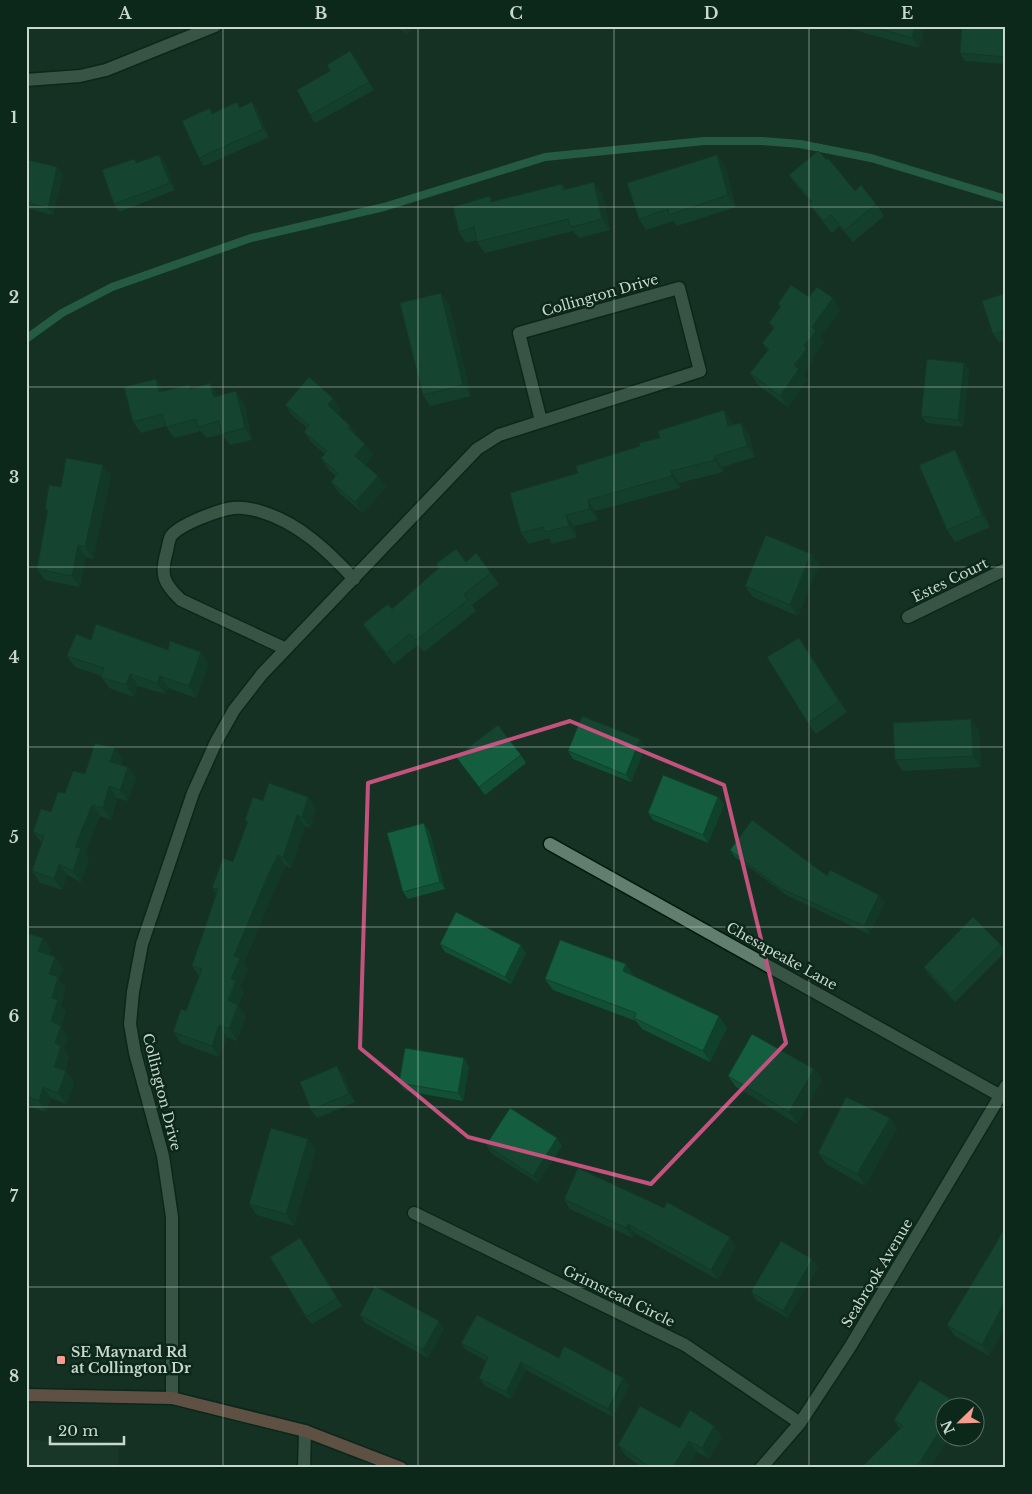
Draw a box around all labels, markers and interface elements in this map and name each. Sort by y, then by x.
text: A [118,3,133,23]
text: B [315,3,328,23]
text: C [509,3,523,23]
text: D [704,3,718,23]
text: E [901,3,913,23]
text: 1 [11,107,18,127]
street label: Collington Drive [540,270,660,320]
text: 2 [9,287,19,307]
text: 3 [9,467,19,487]
street label: Estes Court [909,554,991,606]
text: 4 [9,647,19,667]
text: 5 [9,827,19,847]
street label: Chesapeake Lane [723,918,841,994]
text: 6 [9,1006,20,1026]
street label: Collington Drive [139,1031,185,1153]
text: 7 [10,1186,19,1206]
street label: Seabrook Avenue [837,1215,917,1331]
street label: Grimstead Circle [560,1261,678,1331]
place label: SE Maynard Rd at Collington Dr [71,1343,191,1377]
marker: SE Maynard Rd at Collington Dr [55,1354,67,1366]
text: 8 [9,1366,19,1386]
north arrow [934,1396,984,1446]
scale bar [50,1414,124,1446]
text: N [937,1418,959,1437]
text: 20 m [58,1421,98,1440]

